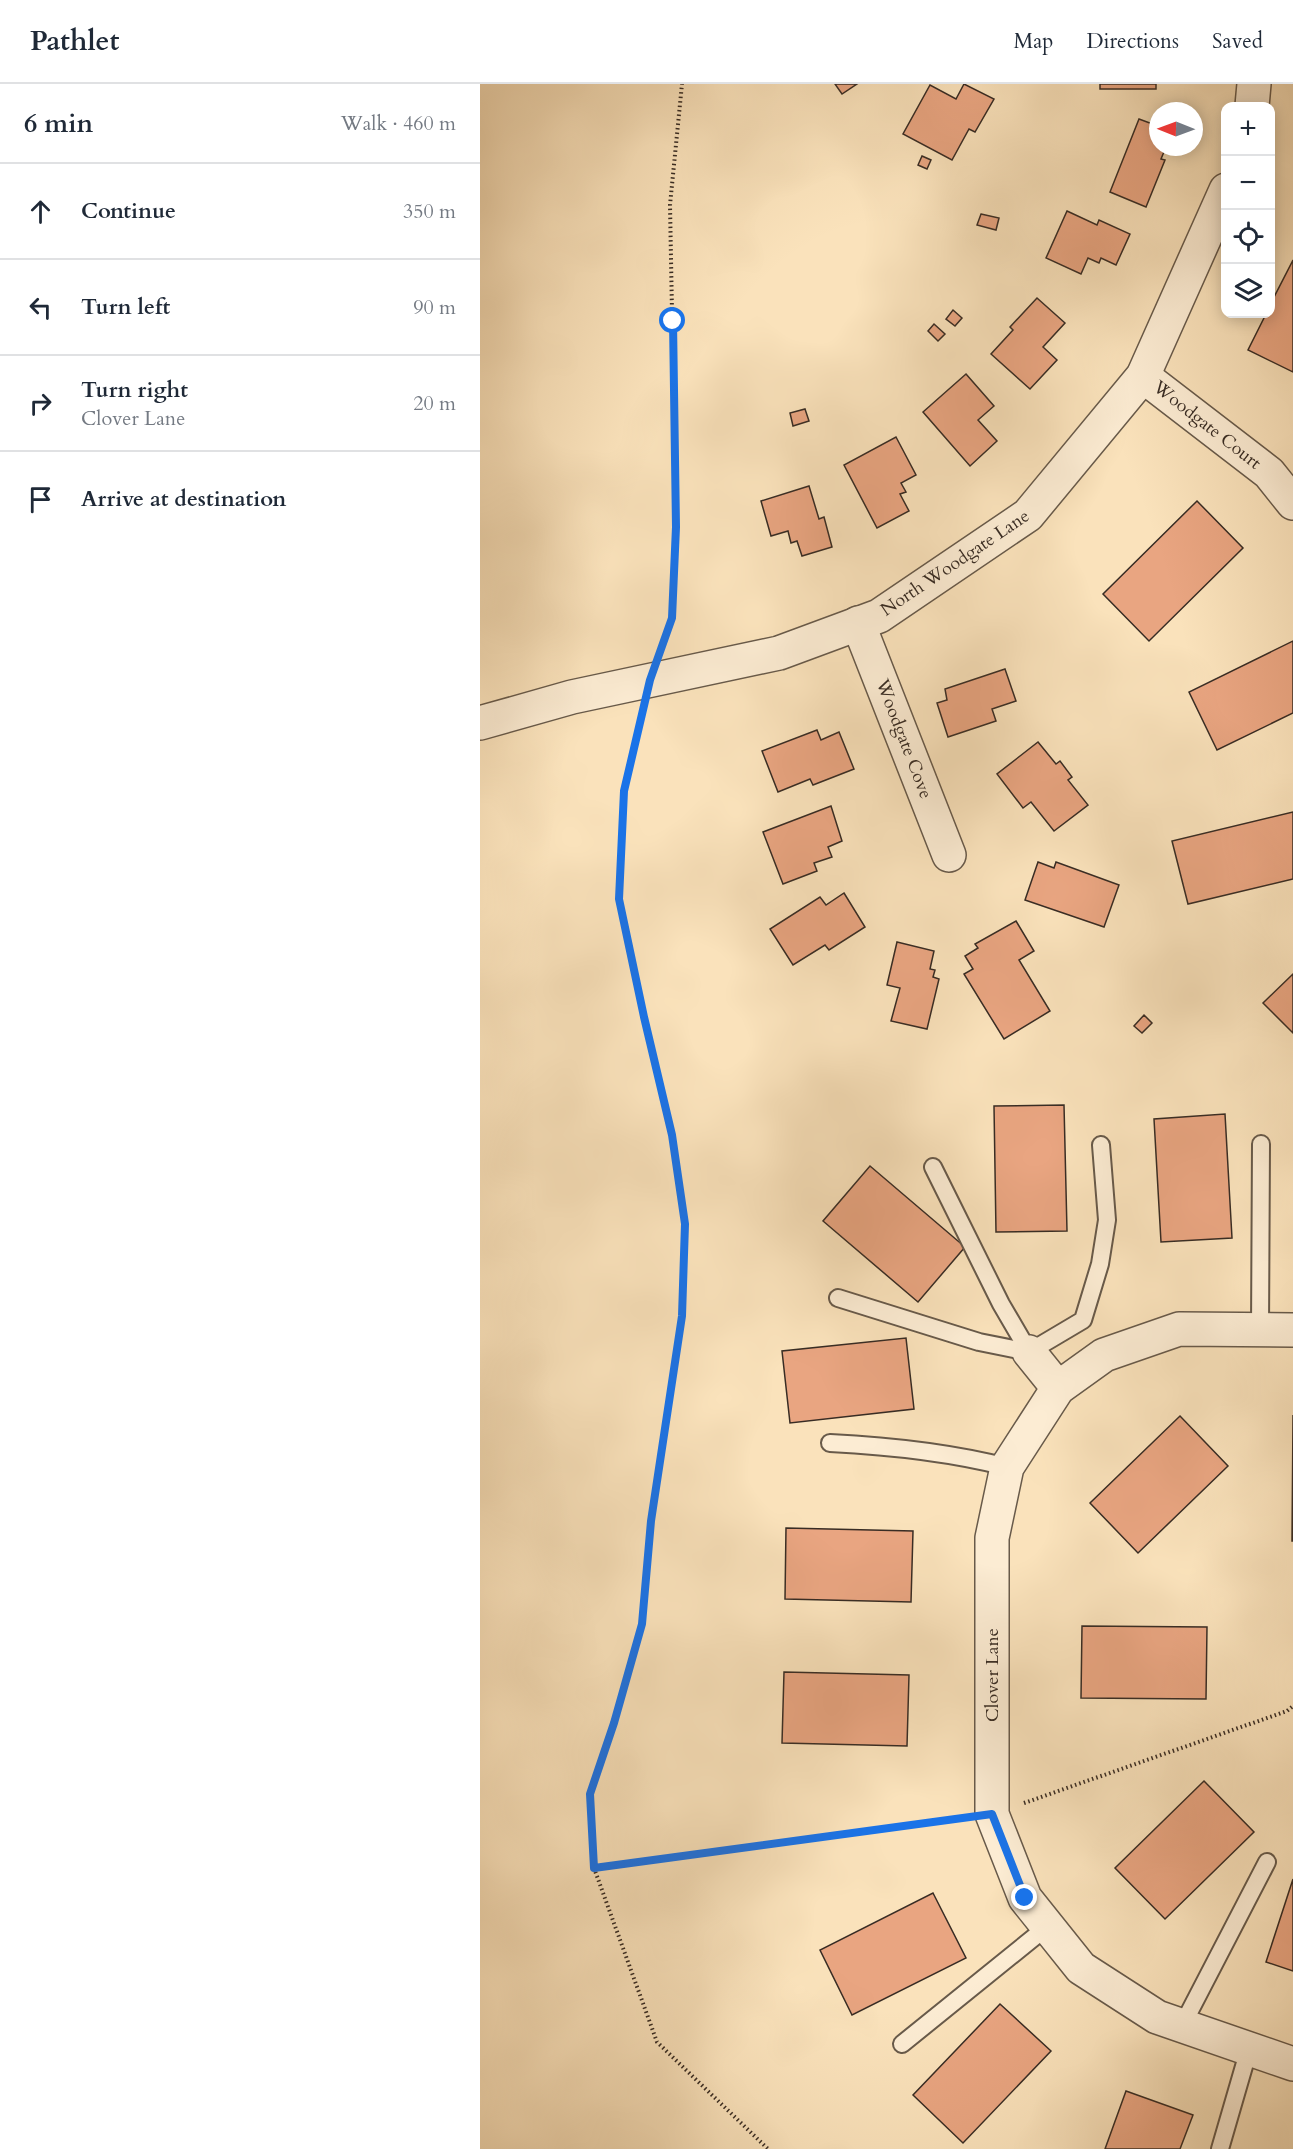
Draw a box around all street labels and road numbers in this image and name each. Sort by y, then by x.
street label: Woodgate Court [1147,374,1267,475]
street label: North Woodgate Lane [876,504,1034,622]
street label: Woodgate Cove [869,675,938,802]
street label: Clover Lane [980,1628,1005,1722]

